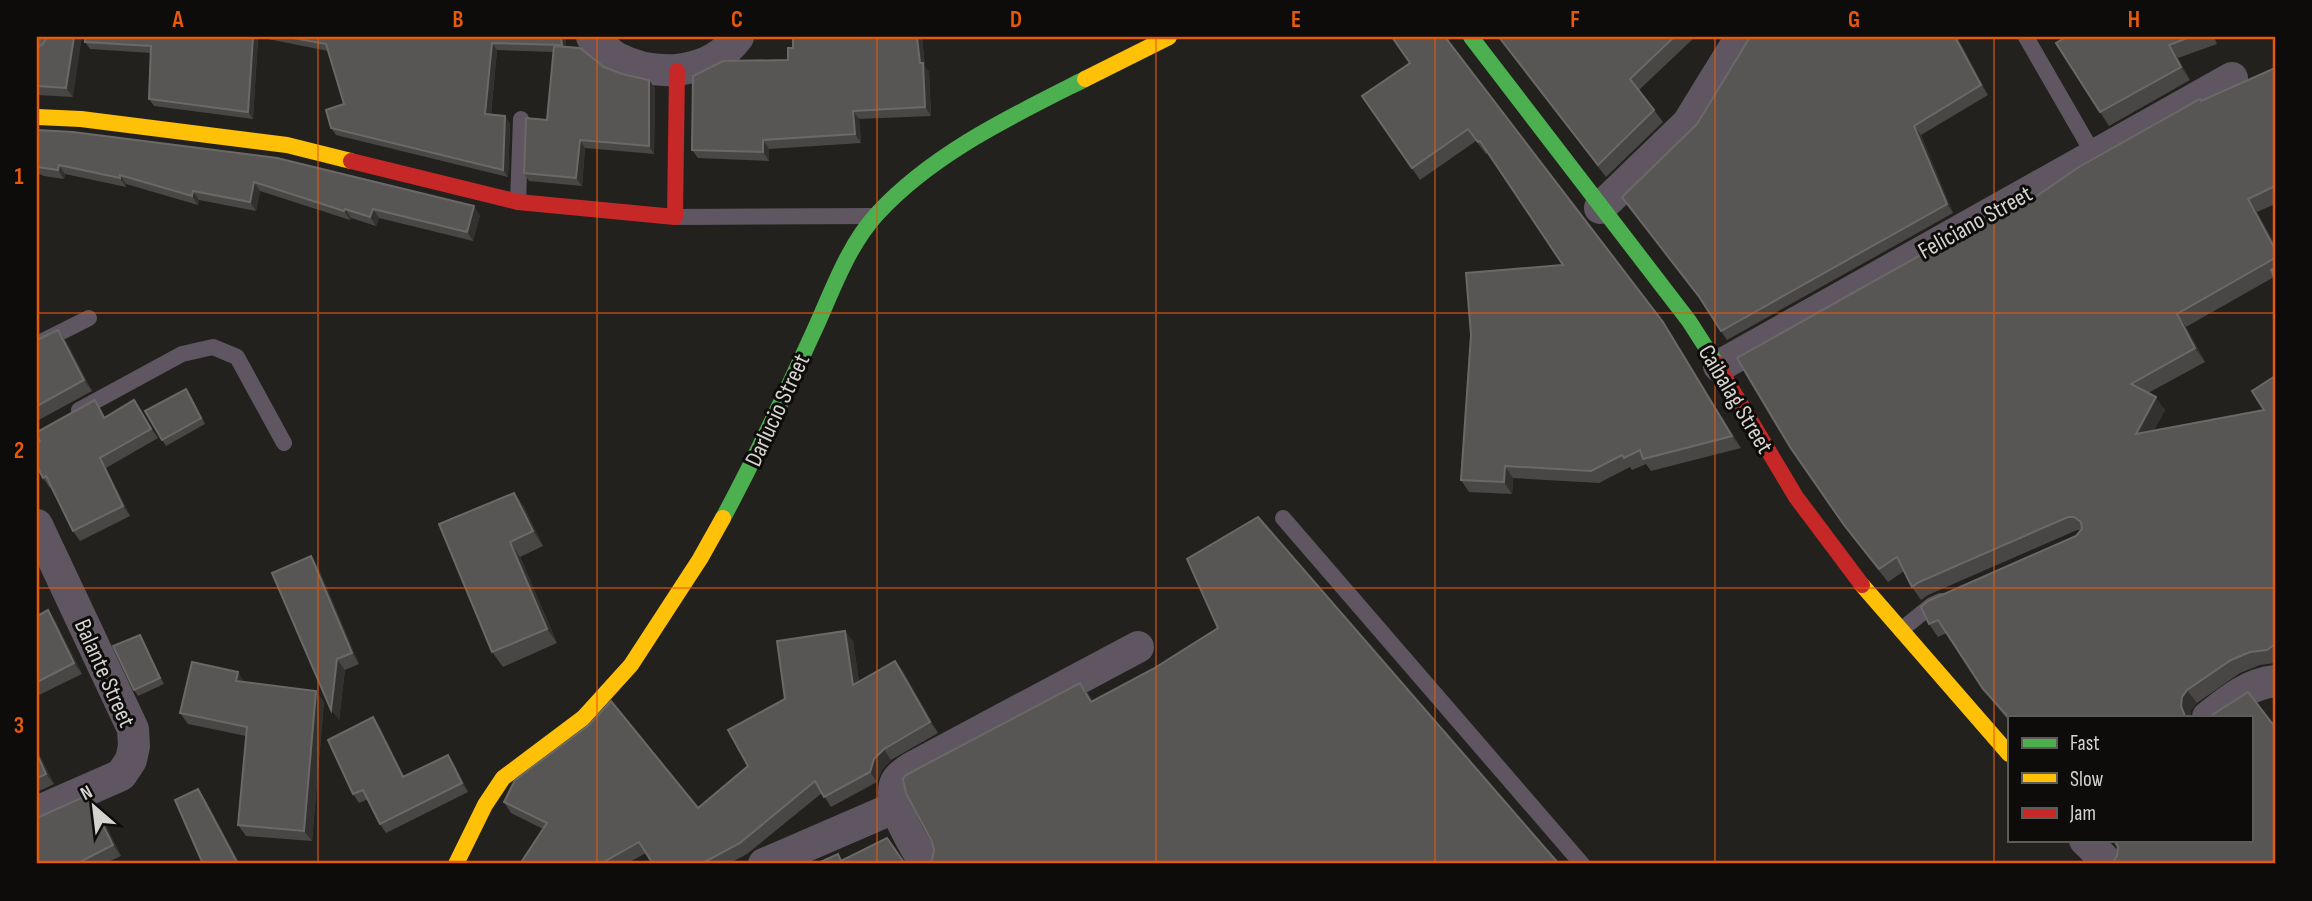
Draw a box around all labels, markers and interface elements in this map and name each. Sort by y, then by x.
text: A [172,6,185,34]
text: B [453,6,464,34]
text: C [731,6,743,34]
text: D [1010,6,1022,34]
text: E [1291,6,1301,34]
text: F [1570,6,1580,34]
text: G [1848,6,1860,34]
text: H [2128,6,2140,34]
text: 1 [14,163,24,191]
street label: Feliciano Street [1913,179,2037,266]
street label: Caibalag Street [1692,340,1779,459]
street label: Darlucio Street [739,349,816,471]
text: 2 [14,437,24,465]
street label: Balante Street [68,615,141,732]
text: 3 [14,712,24,740]
legend [2008,716,2252,842]
text: Fast [2070,731,2100,756]
text: Slow [2070,767,2104,792]
north arrow [60,772,130,842]
text: N [77,781,97,806]
text: Jam [2069,801,2096,826]

